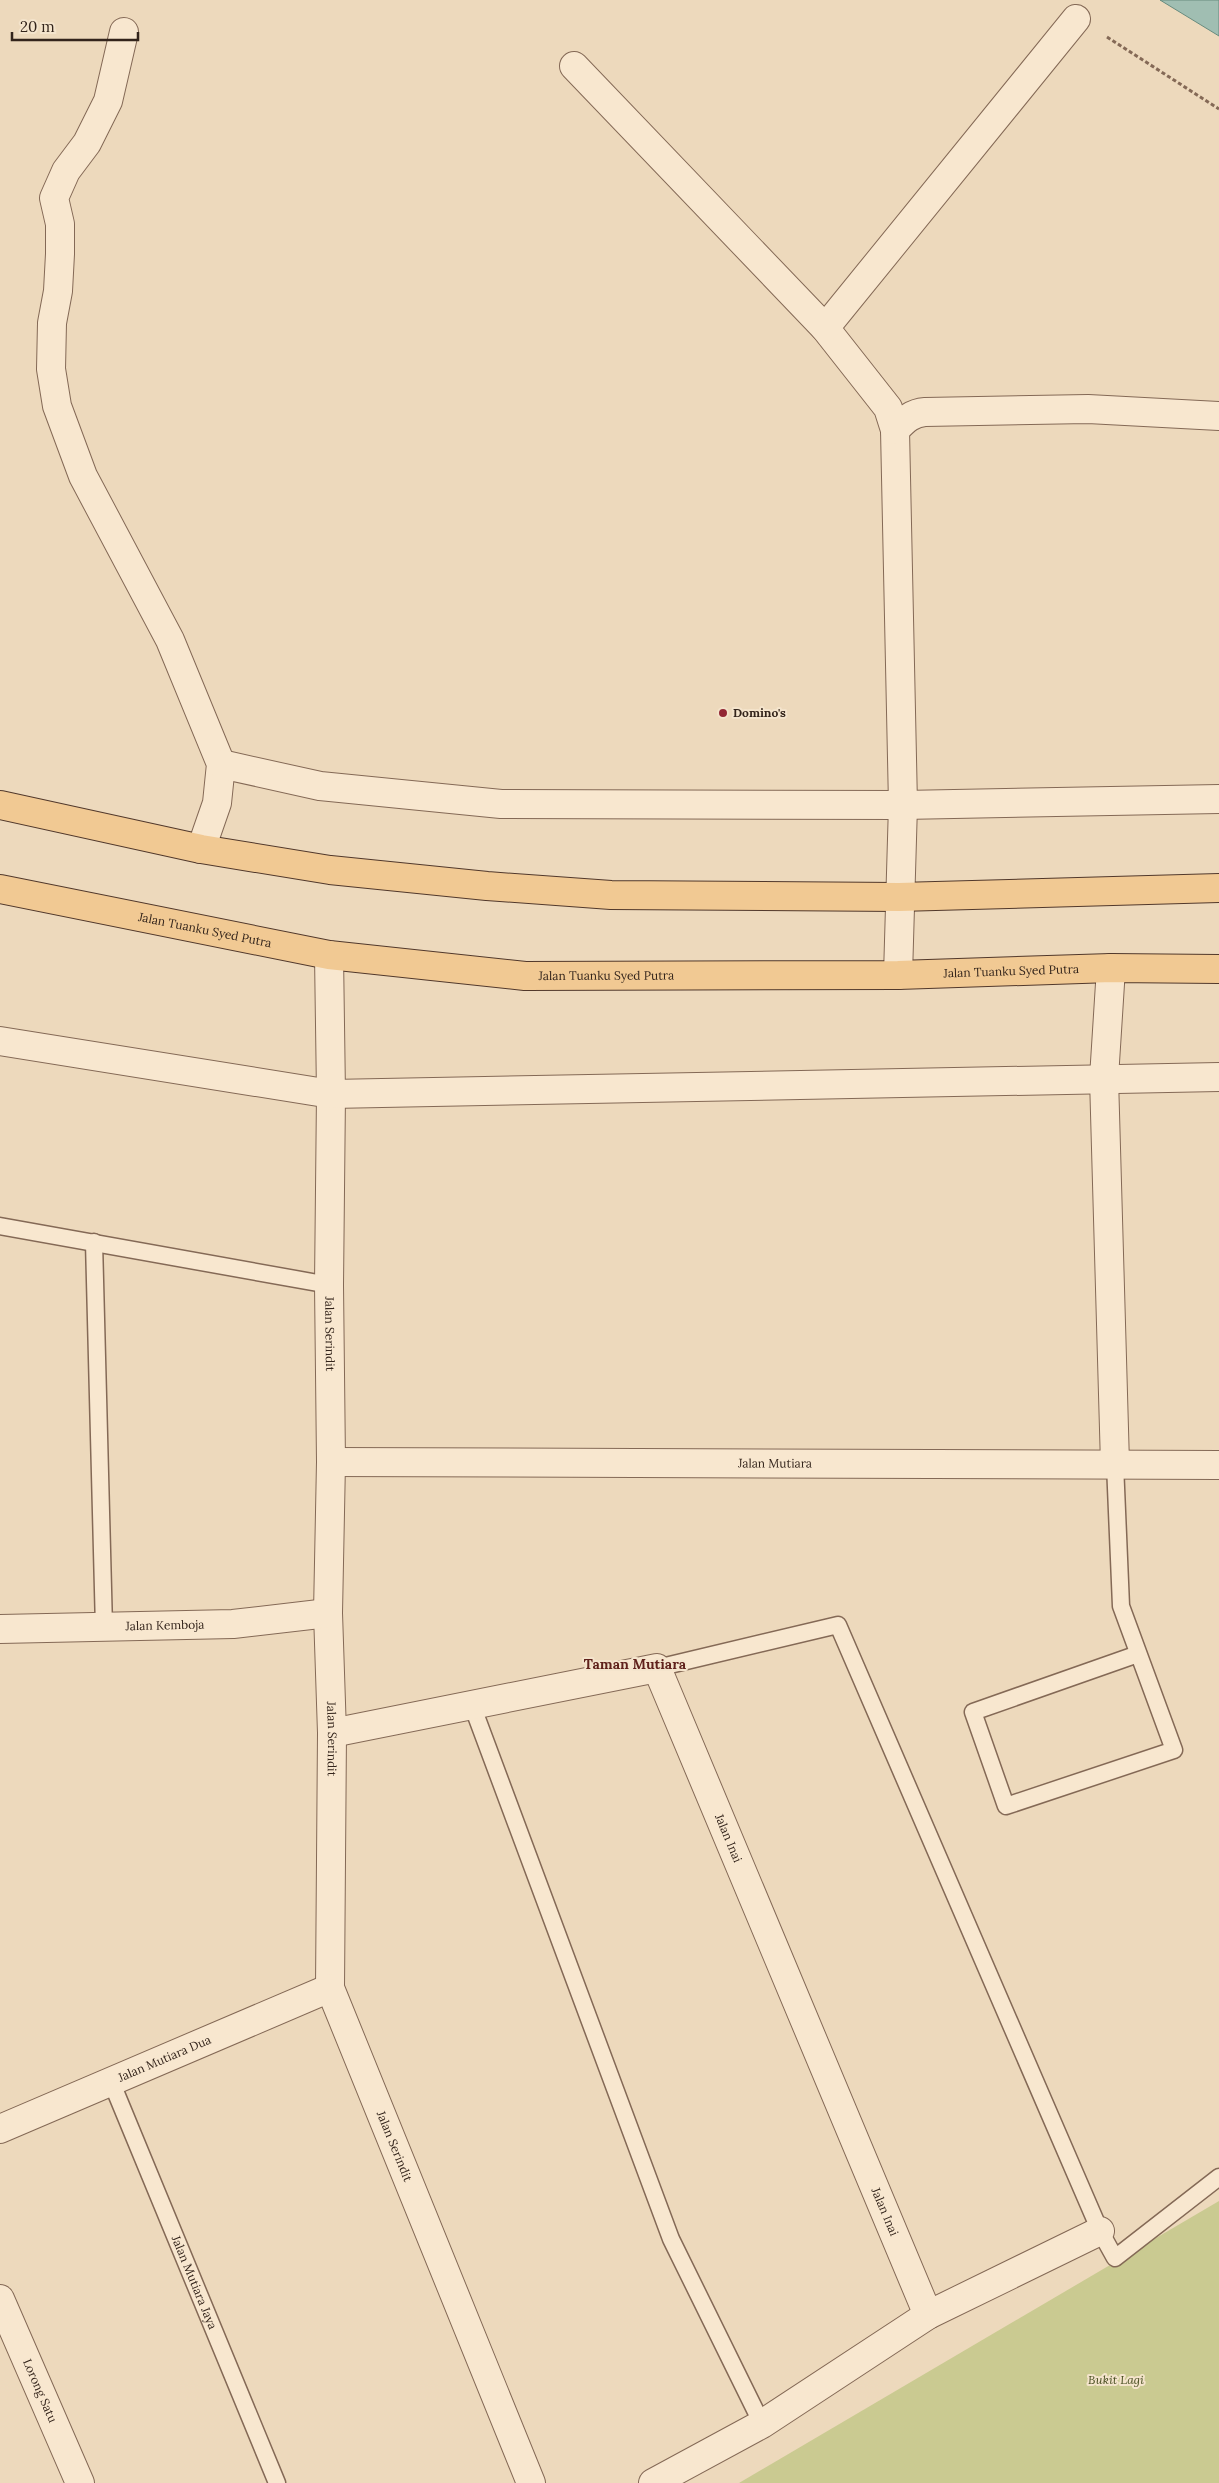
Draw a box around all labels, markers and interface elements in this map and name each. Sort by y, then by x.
scale bar [12,10,139,42]
text: 20 m [20,17,55,36]
place label: Domino's [733,705,786,720]
marker: Domino's [717,707,729,719]
street label: Jalan Tuanku Syed Putra [136,909,273,950]
street label: Jalan Tuanku Syed Putra [942,961,1079,981]
street label: Jalan Tuanku Syed Putra [538,968,674,983]
street label: Jalan Serindit [322,1295,338,1372]
street label: Jalan Mutiara [737,1455,812,1471]
street label: Jalan Kemboja [124,1617,205,1633]
district label: Taman Mutiara [584,1655,687,1673]
street label: Jalan Serindit [324,1700,340,1777]
street label: Jalan Inai [712,1811,746,1865]
street label: Jalan Mutiara Dua [115,2032,213,2085]
street label: Jalan Serindit [373,2108,416,2184]
street label: Jalan Inai [868,2184,902,2238]
street label: Jalan Mutiara Jaya [168,2232,221,2332]
street label: Lorong Satu [20,2356,61,2425]
park label: Bukit Lagi [1088,2372,1144,2387]

